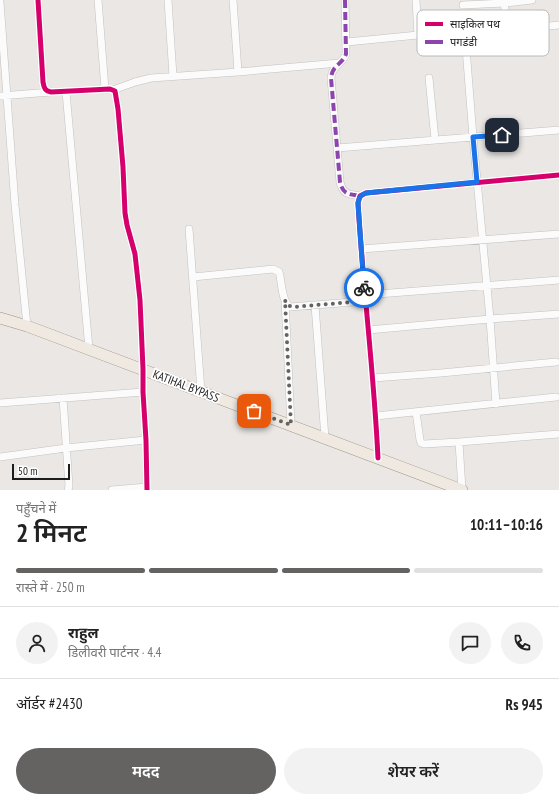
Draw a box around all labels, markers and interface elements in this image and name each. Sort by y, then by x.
legend [417,10,549,56]
text: साइकिल पथ [450,17,501,31]
text: पगडंडी [450,35,477,49]
pin [485,118,519,152]
icon: home [491,124,513,146]
courier [344,268,384,308]
icon: bike [353,277,375,299]
street label: KATIHAL BYPASS [151,366,221,405]
pin [237,394,271,428]
icon: bag [243,400,265,422]
scale bar [12,462,70,481]
text: 50 m [18,464,37,478]
text: पहुँचने में [16,500,56,517]
text: 10:11–10:16 [470,515,543,534]
text: 2 मिनट [16,516,87,549]
text: रास्ते में · 250 m [16,579,85,596]
button: person [16,622,58,664]
button: chat [449,622,491,664]
button: phone [501,622,543,664]
text: राहुल [68,623,99,642]
text: डिलीवरी पार्टनर · 4.4 [68,644,161,661]
text: ऑर्डर #2430 [16,694,82,713]
text: Rs 945 [506,695,543,714]
button: मदद [16,748,276,794]
button: शेयर करें [284,748,543,794]

